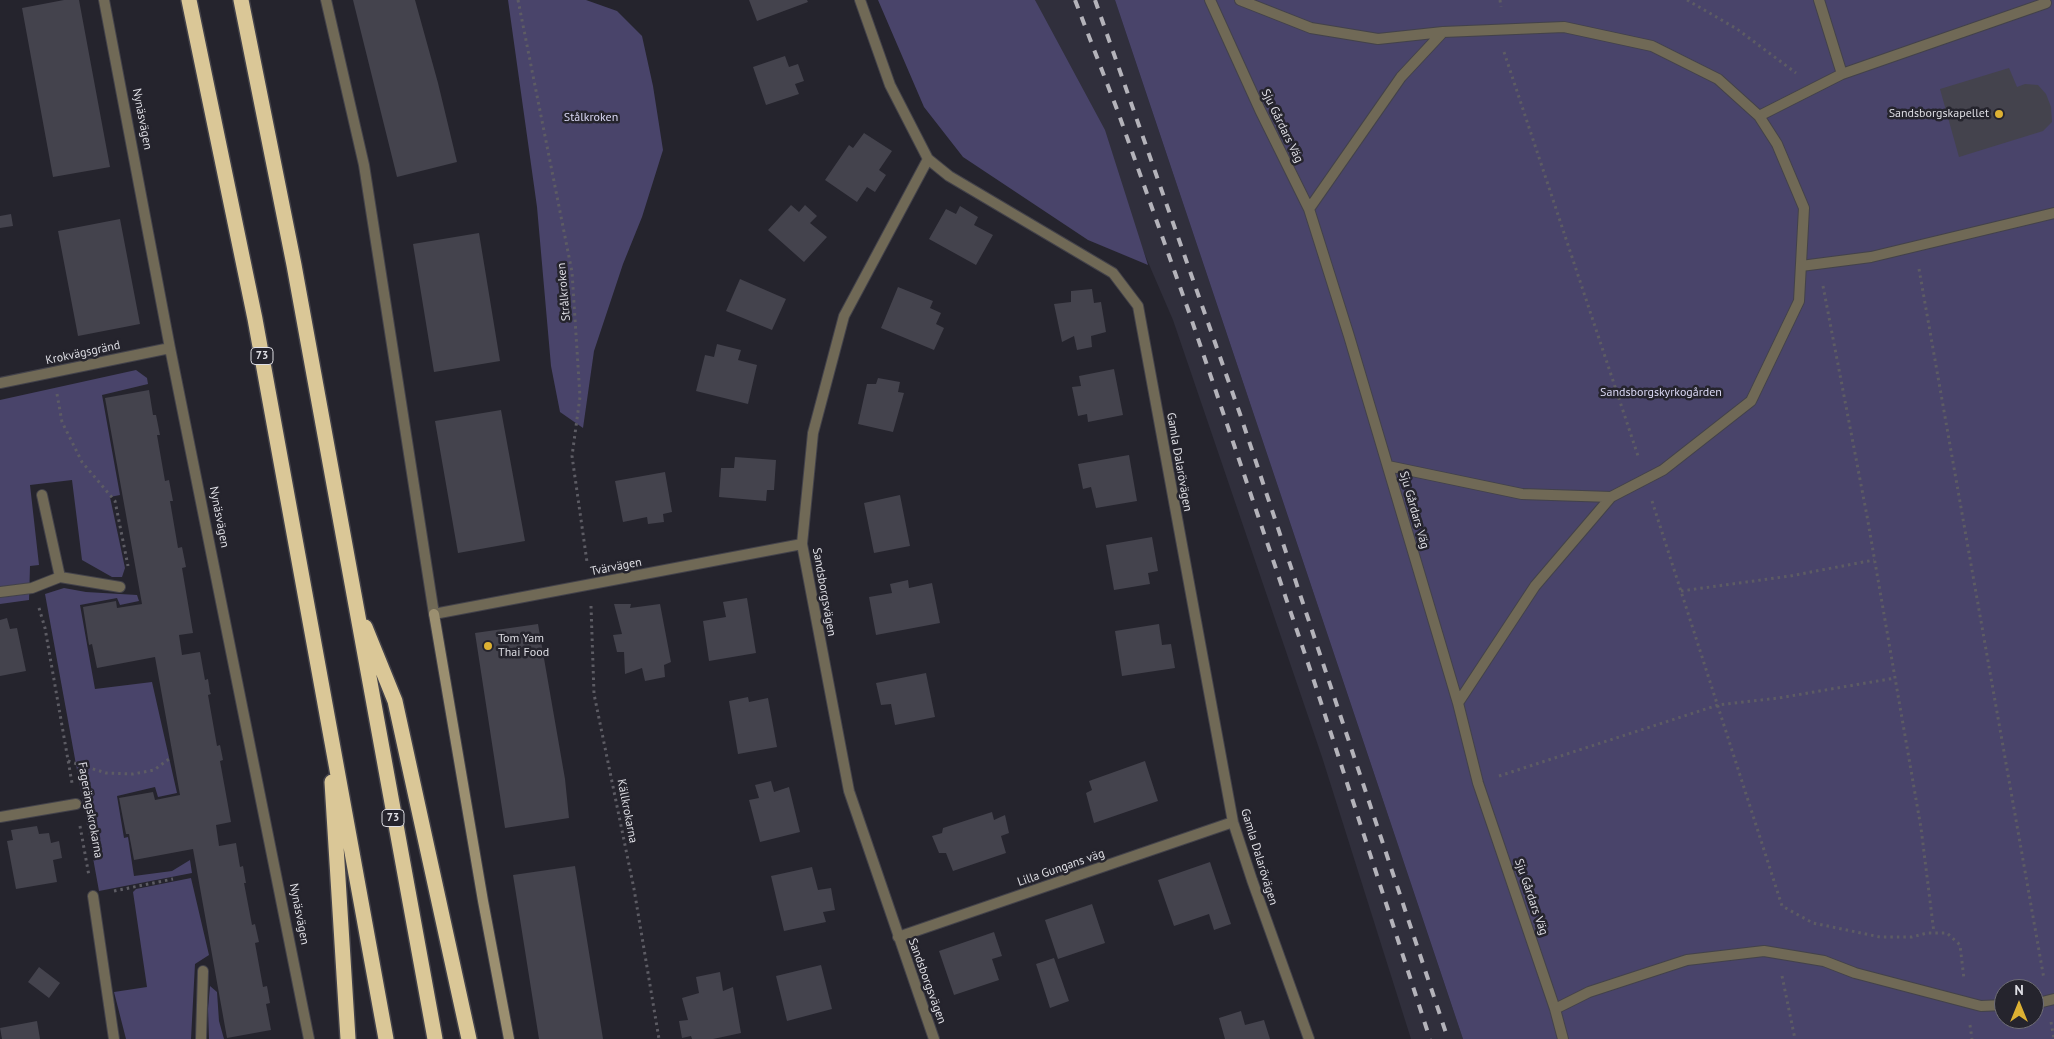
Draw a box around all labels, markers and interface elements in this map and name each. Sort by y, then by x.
street label: Nynäsvägen [129,87,155,151]
street label: Sju Gårdars Väg [1258,87,1306,165]
place label: Sandsborgskapellet [1889,107,1989,121]
marker: Sandsborgskapellet [1993,108,2005,120]
park label: Stålkroken [564,111,618,125]
street label: Strålkroken [554,262,574,322]
street label: Krokvägsgränd [44,338,122,368]
road number: 73 [251,348,273,364]
park label: Sandsborgskyrkogården [1600,386,1722,400]
street label: Gamla Dalarövägen [1163,411,1195,513]
street label: Sju Gårdars Väg [1396,470,1432,550]
street label: Nynäsvägen [206,485,232,549]
street label: Sandsborgsvägen [809,547,839,637]
street label: Tvärvägen [589,555,643,579]
place label: Tom Yam Thai Food [498,632,549,660]
marker: Tom Yam Thai Food [482,640,494,652]
street label: Fagerängskrokarna [74,761,106,859]
street label: Källkrokarna [614,778,640,844]
street label: Gamla Dalarövägen [1237,807,1281,907]
road number: 73 [382,810,404,826]
street label: Lilla Gungans väg [1015,846,1107,890]
street label: Sju Gårdars Väg [1511,857,1551,937]
street label: Nynäsvägen [286,882,312,946]
street label: Sandsborgsvägen [905,936,949,1026]
north arrow [1994,979,2044,1029]
text: N [2014,981,2024,999]

